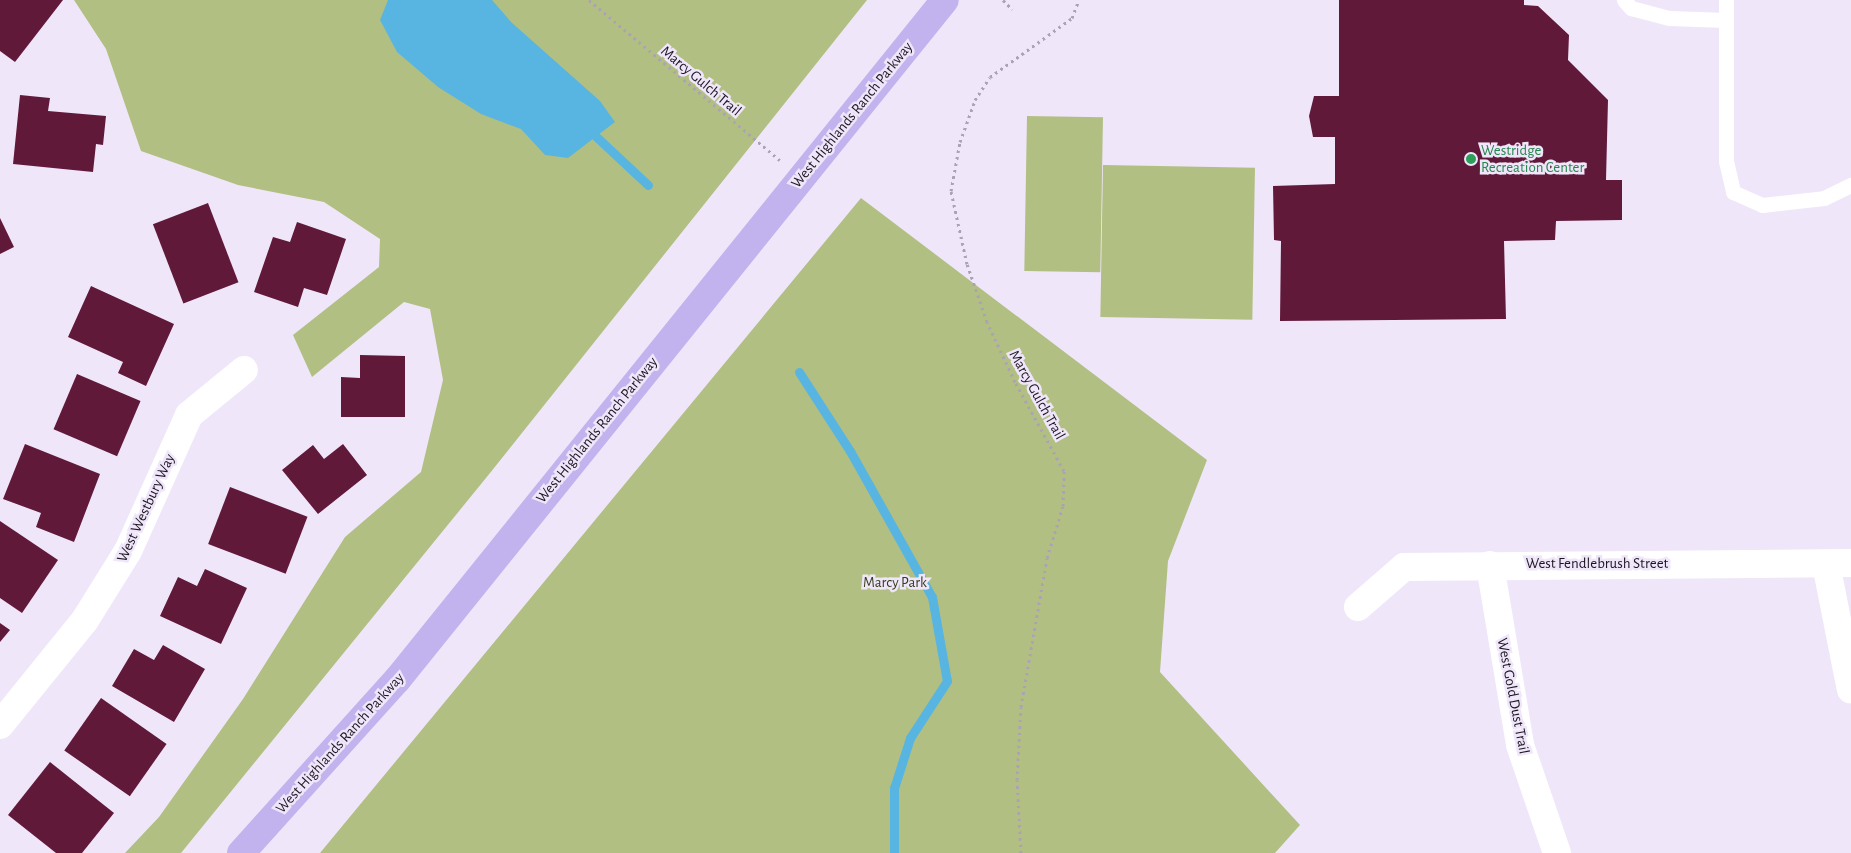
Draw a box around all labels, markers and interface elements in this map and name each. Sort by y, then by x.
street label: West Highlands Ranch Parkway [787,38,917,192]
street label: Marcy Gulch Trail [657,42,745,120]
place label: Westridge Recreation Center [1481,141,1584,176]
marker: Westridge Recreation Center [1465,153,1477,165]
street label: Marcy Gulch Trail [1005,347,1069,443]
street label: West Highlands Ranch Parkway [532,353,662,507]
street label: West Westbury Way [113,451,179,565]
street label: West Fendlebrush Street [1526,555,1668,573]
park label: Marcy Park [863,574,927,592]
street label: West Gold Dust Trail [1493,636,1533,756]
street label: West Highlands Ranch Parkway [272,669,408,817]

